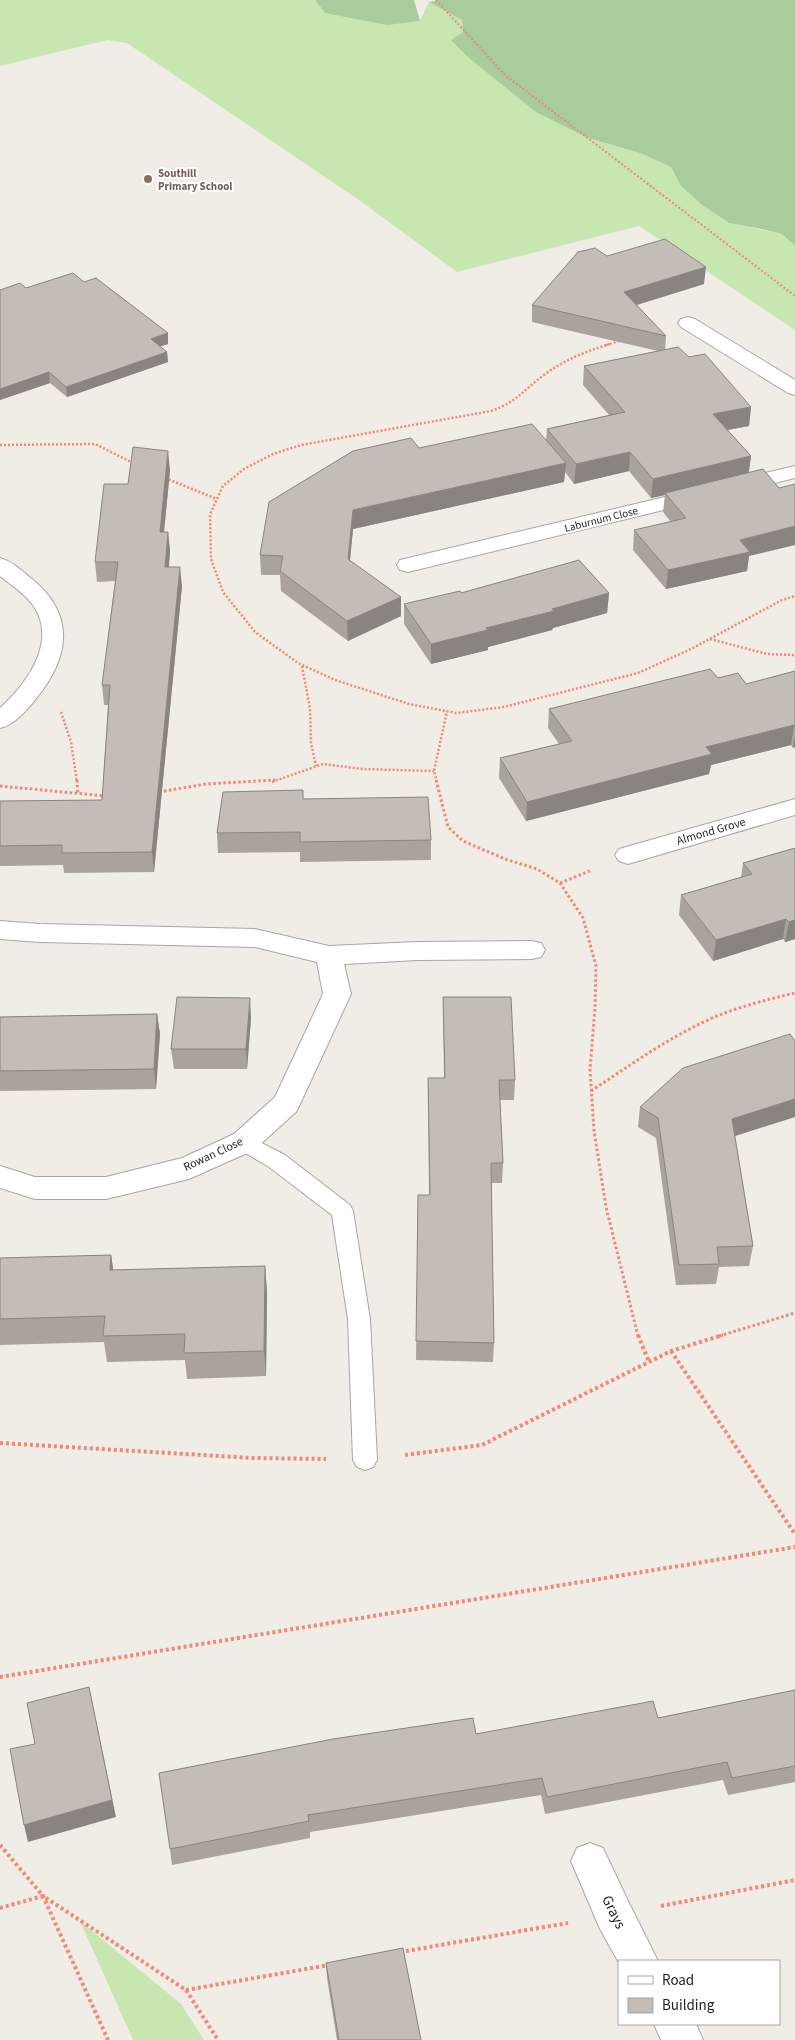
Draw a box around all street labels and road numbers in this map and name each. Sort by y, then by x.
street label: Laburnum Close [563,503,640,536]
street label: Almond Grove [675,814,748,849]
street label: Rowan Close [181,1133,246,1176]
street label: Grays [596,1892,631,1933]

